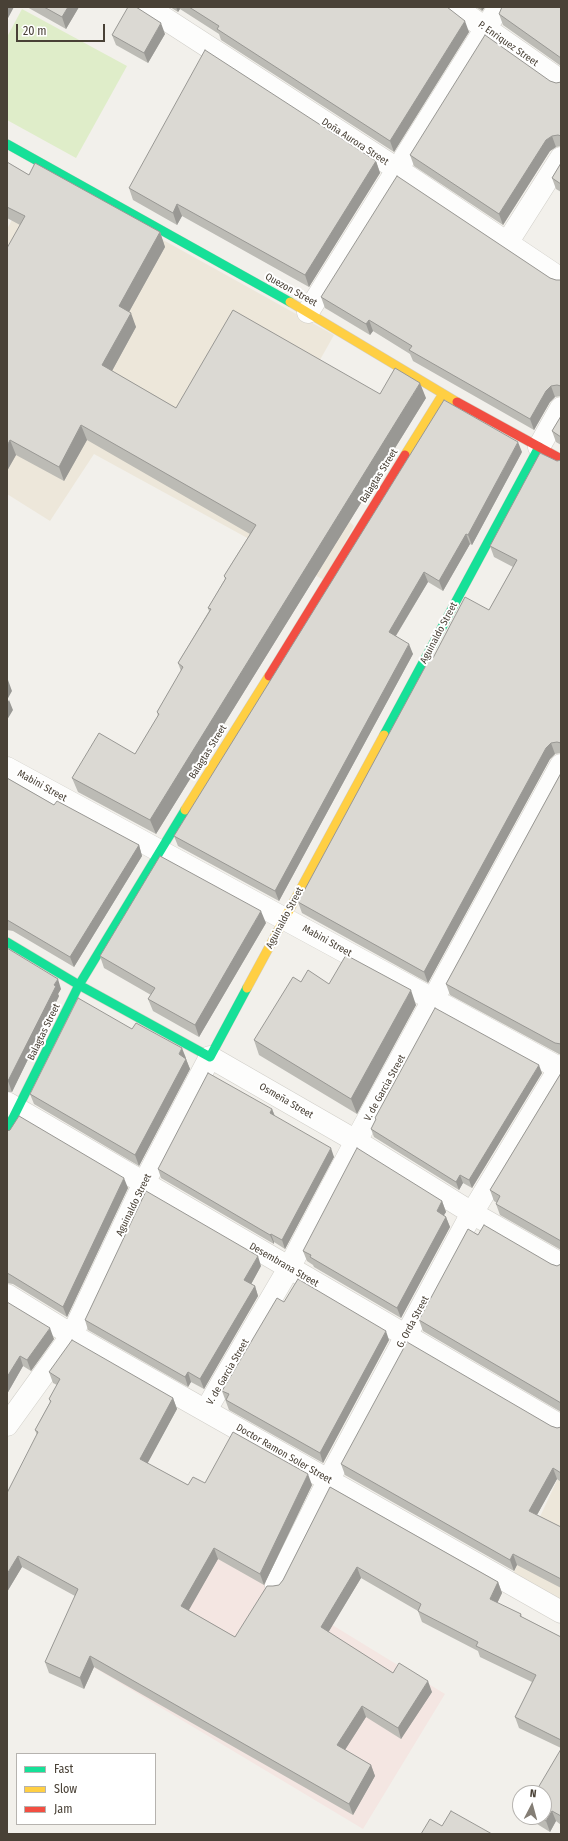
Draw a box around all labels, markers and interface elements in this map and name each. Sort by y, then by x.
scale bar [18,16,107,42]
street label: P. Enriquez Street [476,19,540,69]
text: 20 m [23,24,47,38]
street label: Doña Aurora Street [319,116,391,168]
street label: Quezon Street [263,271,319,309]
street label: Balagtas Street [358,447,400,505]
street label: Aguinaldo Street [418,600,460,666]
street label: Balagtas Street [187,723,229,781]
street label: Mabini Street [15,768,69,804]
street label: Aguinaldo Street [264,885,306,951]
street label: Mabini Street [300,923,354,959]
street label: Balagtas Street [25,1002,63,1062]
street label: V. de Garcia Street [362,1053,408,1123]
street label: Osmeña Street [257,1081,315,1121]
street label: Aguinaldo Street [114,1172,154,1238]
street label: Desembrana Street [247,1240,321,1290]
street label: G. Orda Street [394,1294,432,1350]
street label: V. de Garcia Street [204,1337,252,1407]
street label: Doctor Ramon Soler Street [234,1422,334,1486]
legend [16,1753,156,1825]
text: Fast [54,1762,73,1776]
text: Slow [54,1782,77,1796]
north arrow [512,1785,552,1825]
text: N [529,1787,537,1800]
text: Jam [54,1802,72,1816]

